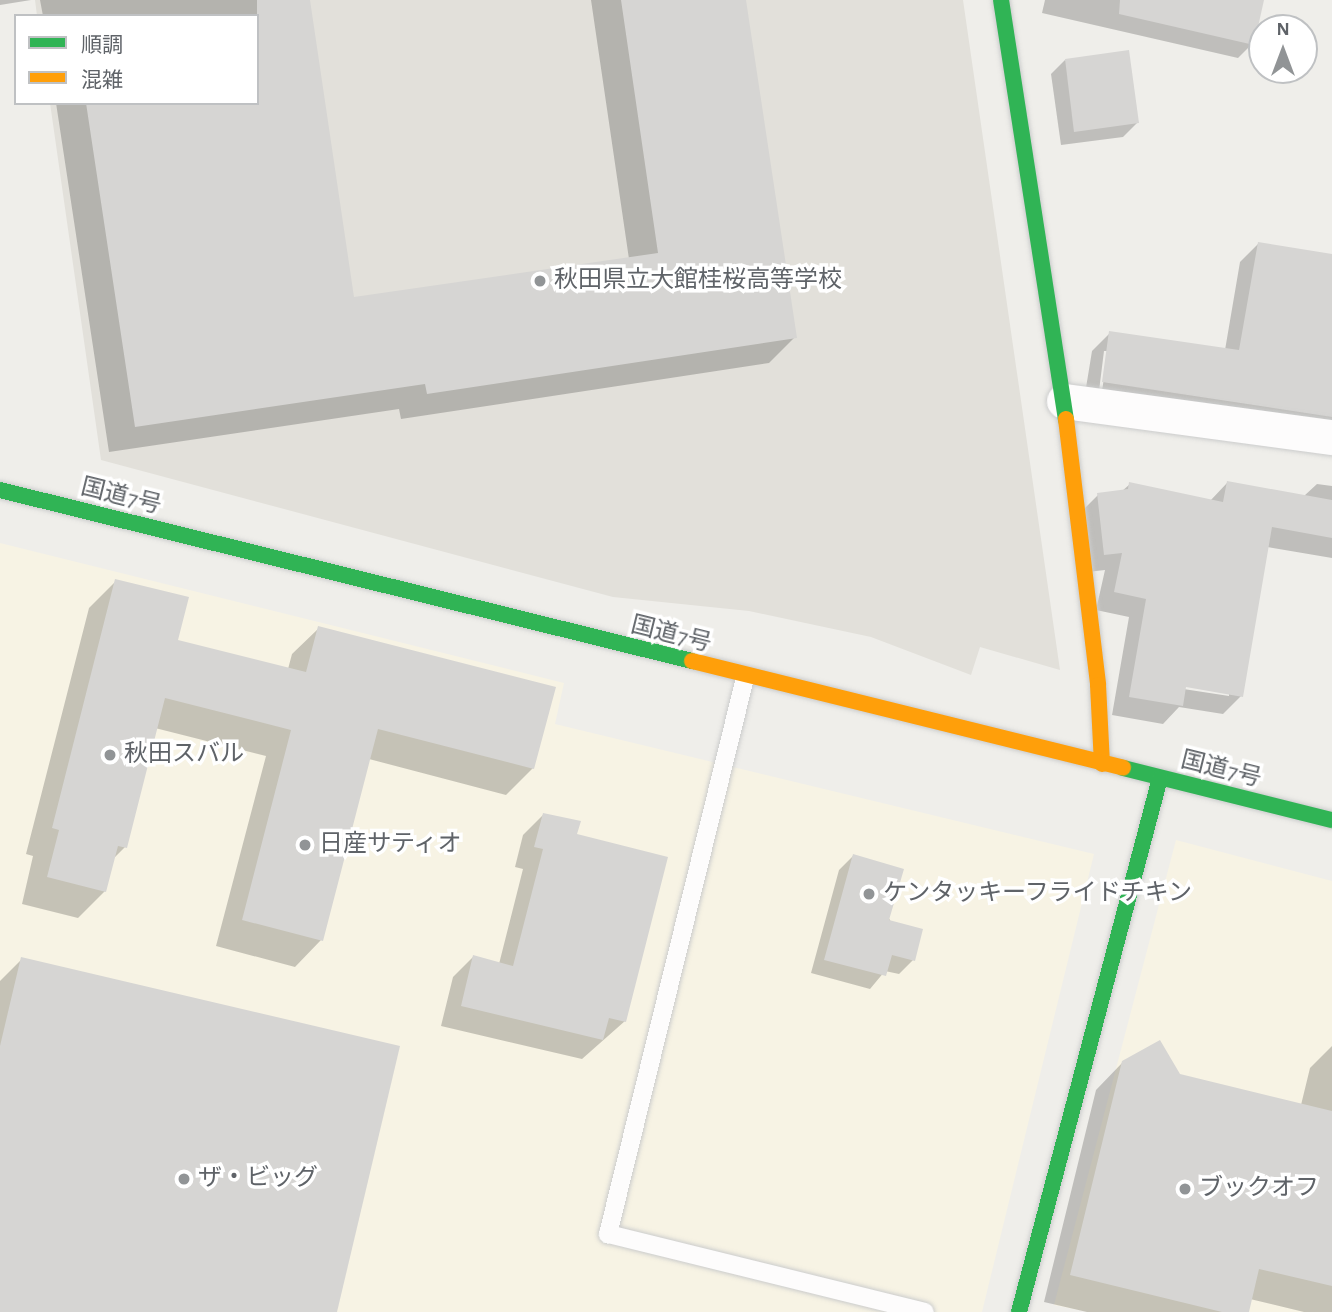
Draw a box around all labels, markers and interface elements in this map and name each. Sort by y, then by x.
legend [14,14,259,105]
north arrow [1248,14,1318,84]
text: N [1276,20,1290,39]
text: 順調 [81,35,123,56]
text: 混雑 [81,70,123,91]
place label: 秋田県立大館桂桜高等学校 [554,267,842,295]
marker: 秋田県立大館桂桜高等学校 [532,273,548,289]
street label: 国道7号 [78,473,164,521]
street label: 国道7号 [628,611,714,659]
place label: 秋田スバル [124,741,244,769]
street label: 国道7号 [1178,746,1264,794]
marker: 秋田スバル [102,747,118,763]
place label: 日産サティオ [319,831,463,859]
marker: 日産サティオ [297,837,313,853]
place label: ケンタッキーフライドチキン [883,880,1195,908]
marker: ケンタッキーフライドチキン [861,886,877,902]
place label: ザ・ビッグ [198,1165,318,1193]
marker: ザ・ビッグ [176,1171,192,1187]
place label: ブックオフ [1199,1175,1319,1203]
marker: ブックオフ [1177,1181,1193,1197]

